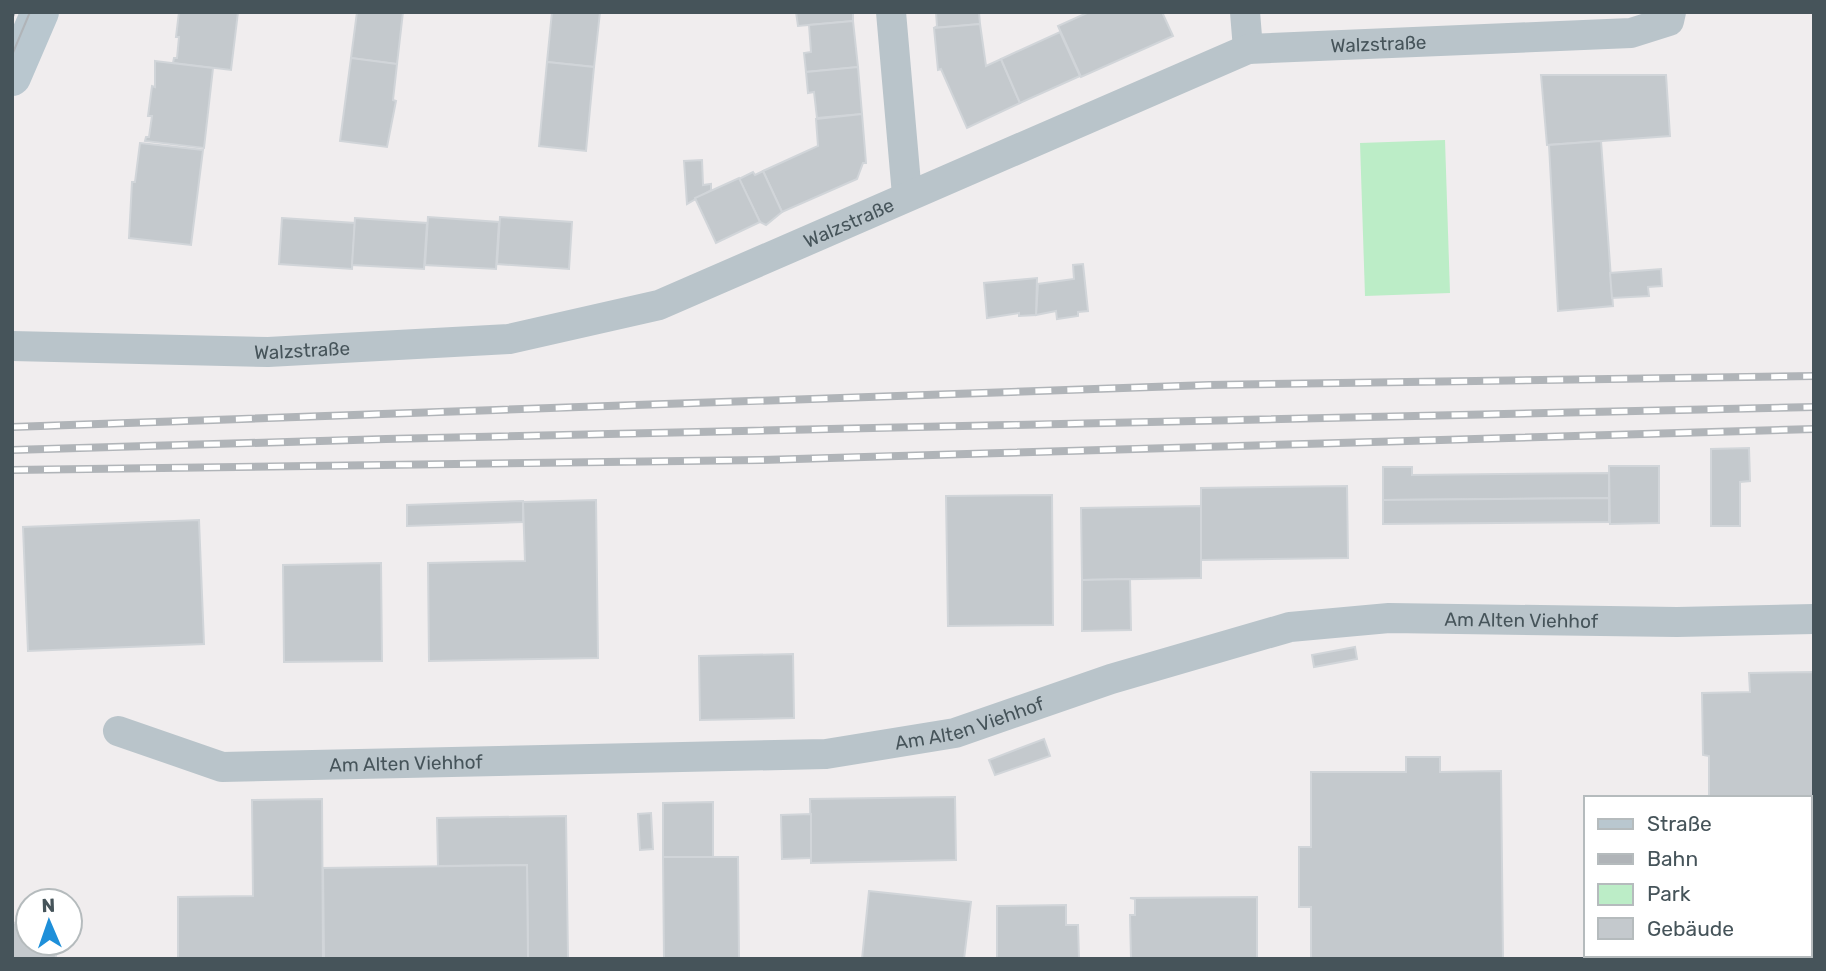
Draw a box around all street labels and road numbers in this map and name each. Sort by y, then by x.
street label: Walzstraße [1330,31,1427,58]
street label: Walzstraße [800,193,898,253]
street label: Walzstraße [254,337,351,364]
street label: Am Alten Viehhof [1444,608,1599,633]
street label: Am Alten Viehhof [893,692,1047,755]
street label: Am Alten Viehhof [329,750,484,777]

